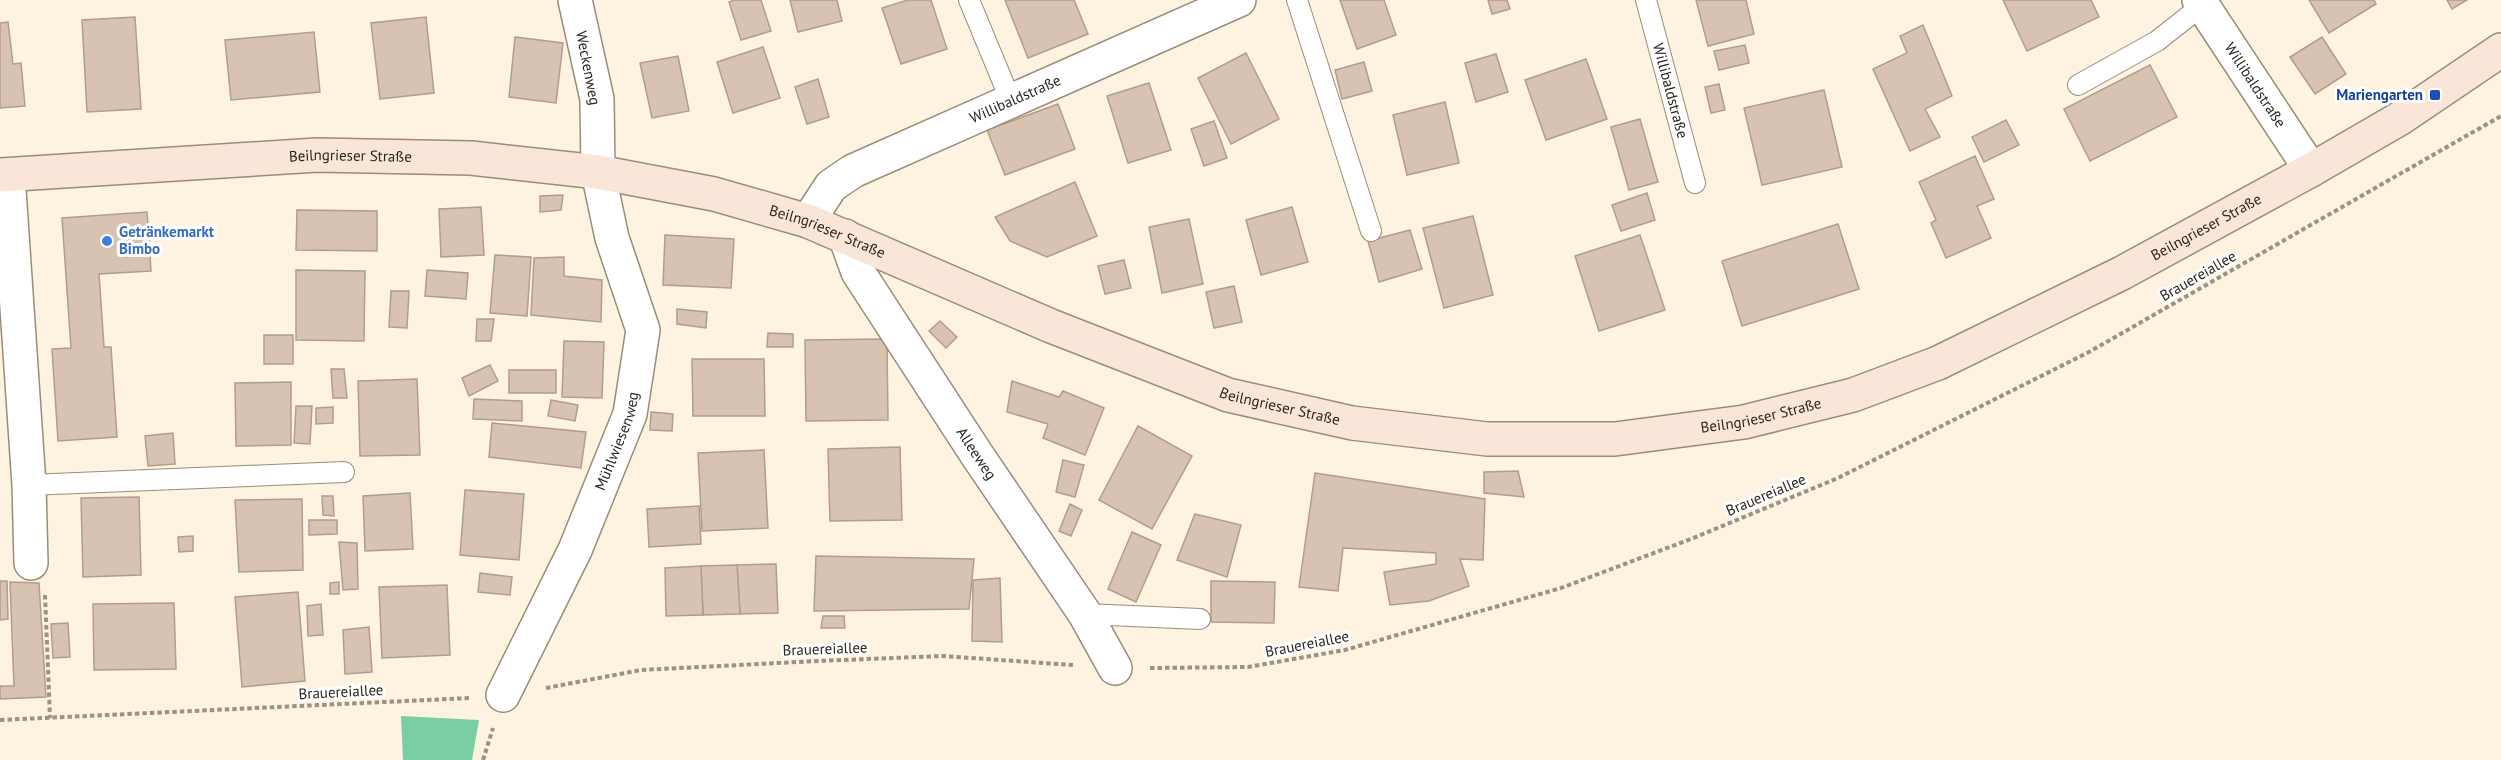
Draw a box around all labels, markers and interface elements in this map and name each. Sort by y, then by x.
street label: Weckenweg [572,29,605,107]
street label: Willibaldstraße [2221,39,2290,131]
street label: Willibaldstraße [1649,41,1693,140]
street label: Willibaldstraße [967,70,1064,127]
place label: Mariengarten [2336,85,2423,104]
marker: Mariengarten [2428,88,2442,102]
street label: Beilngrieser Straße [288,145,412,166]
street label: Beilngrieser Straße [2147,189,2265,264]
street label: Beilngrieser Straße [767,200,888,262]
place label: Getränkemarkt Bimbo [119,222,215,258]
marker: Getränkemarkt Bimbo [100,234,114,248]
street label: Brauereiallee [2156,246,2239,305]
street label: Beilngrieser Straße [1217,383,1342,429]
street label: Mühlwiesenweg [590,390,642,493]
street label: Beilngrieser Straße [1699,393,1823,437]
street label: Alleeweg [953,424,1001,483]
street label: Brauereiallee [1723,469,1809,520]
street label: Brauereiallee [1263,626,1350,661]
street label: Brauereiallee [782,638,868,659]
street label: Brauereiallee [298,680,384,703]

